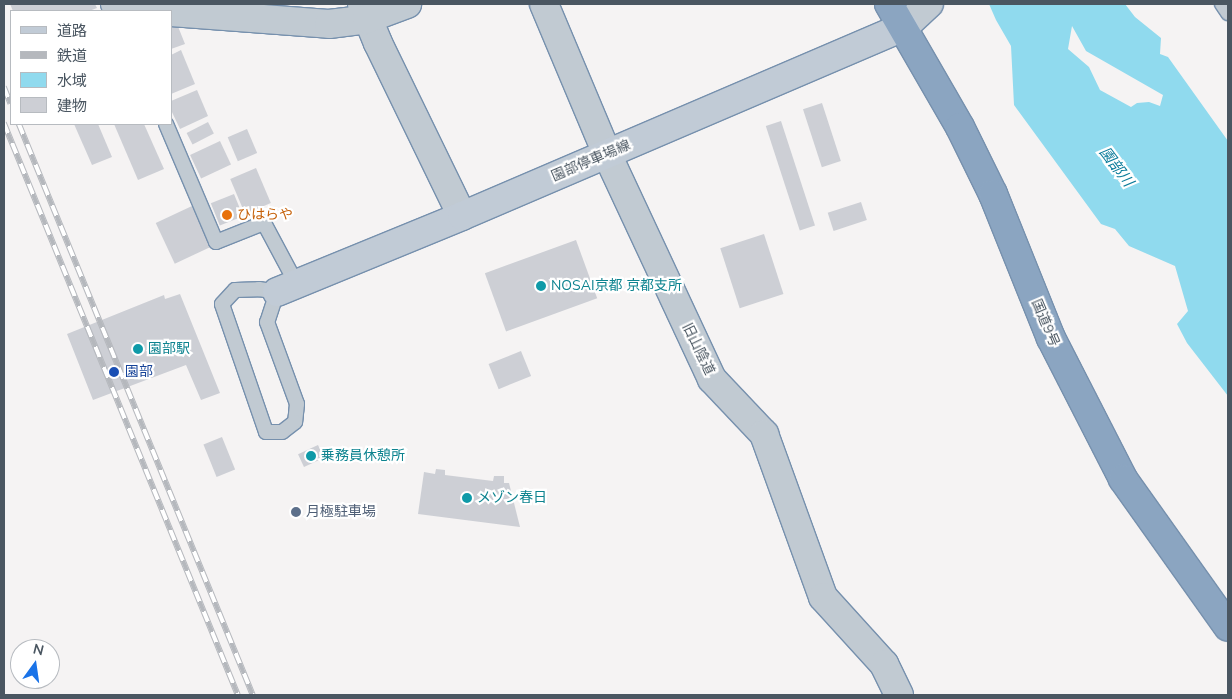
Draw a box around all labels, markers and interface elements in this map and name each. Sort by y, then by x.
legend [10,10,172,125]
text: 道路 [57,21,87,41]
text: 鉄道 [57,46,87,66]
text: 水域 [57,71,87,91]
text: 建物 [57,96,87,116]
street label: 園部停車場線 [549,137,633,185]
water label: 園部川 [1095,144,1137,190]
place label: ひはらや [237,207,293,223]
marker: ひはらや [221,209,233,221]
place label: NOSAI京都 京都支所 [551,278,682,294]
marker: NOSAI京都 京都支所 [535,280,547,292]
street label: 国道9号 [1027,297,1063,349]
street label: 旧山陰道 [678,320,718,378]
place label: 園部駅 [148,341,190,357]
marker: 園部駅 [132,343,144,355]
place label: 園部 [125,364,153,380]
marker: 園部 [107,365,121,379]
place label: 乗務員休憩所 [321,448,405,464]
marker: 乗務員休憩所 [305,450,317,462]
place label: メゾン春日 [477,490,547,506]
marker: メゾン春日 [461,492,473,504]
place label: 月極駐車場 [306,504,376,520]
marker: 月極駐車場 [290,506,302,518]
north arrow [10,639,60,689]
text: N [31,639,46,660]

